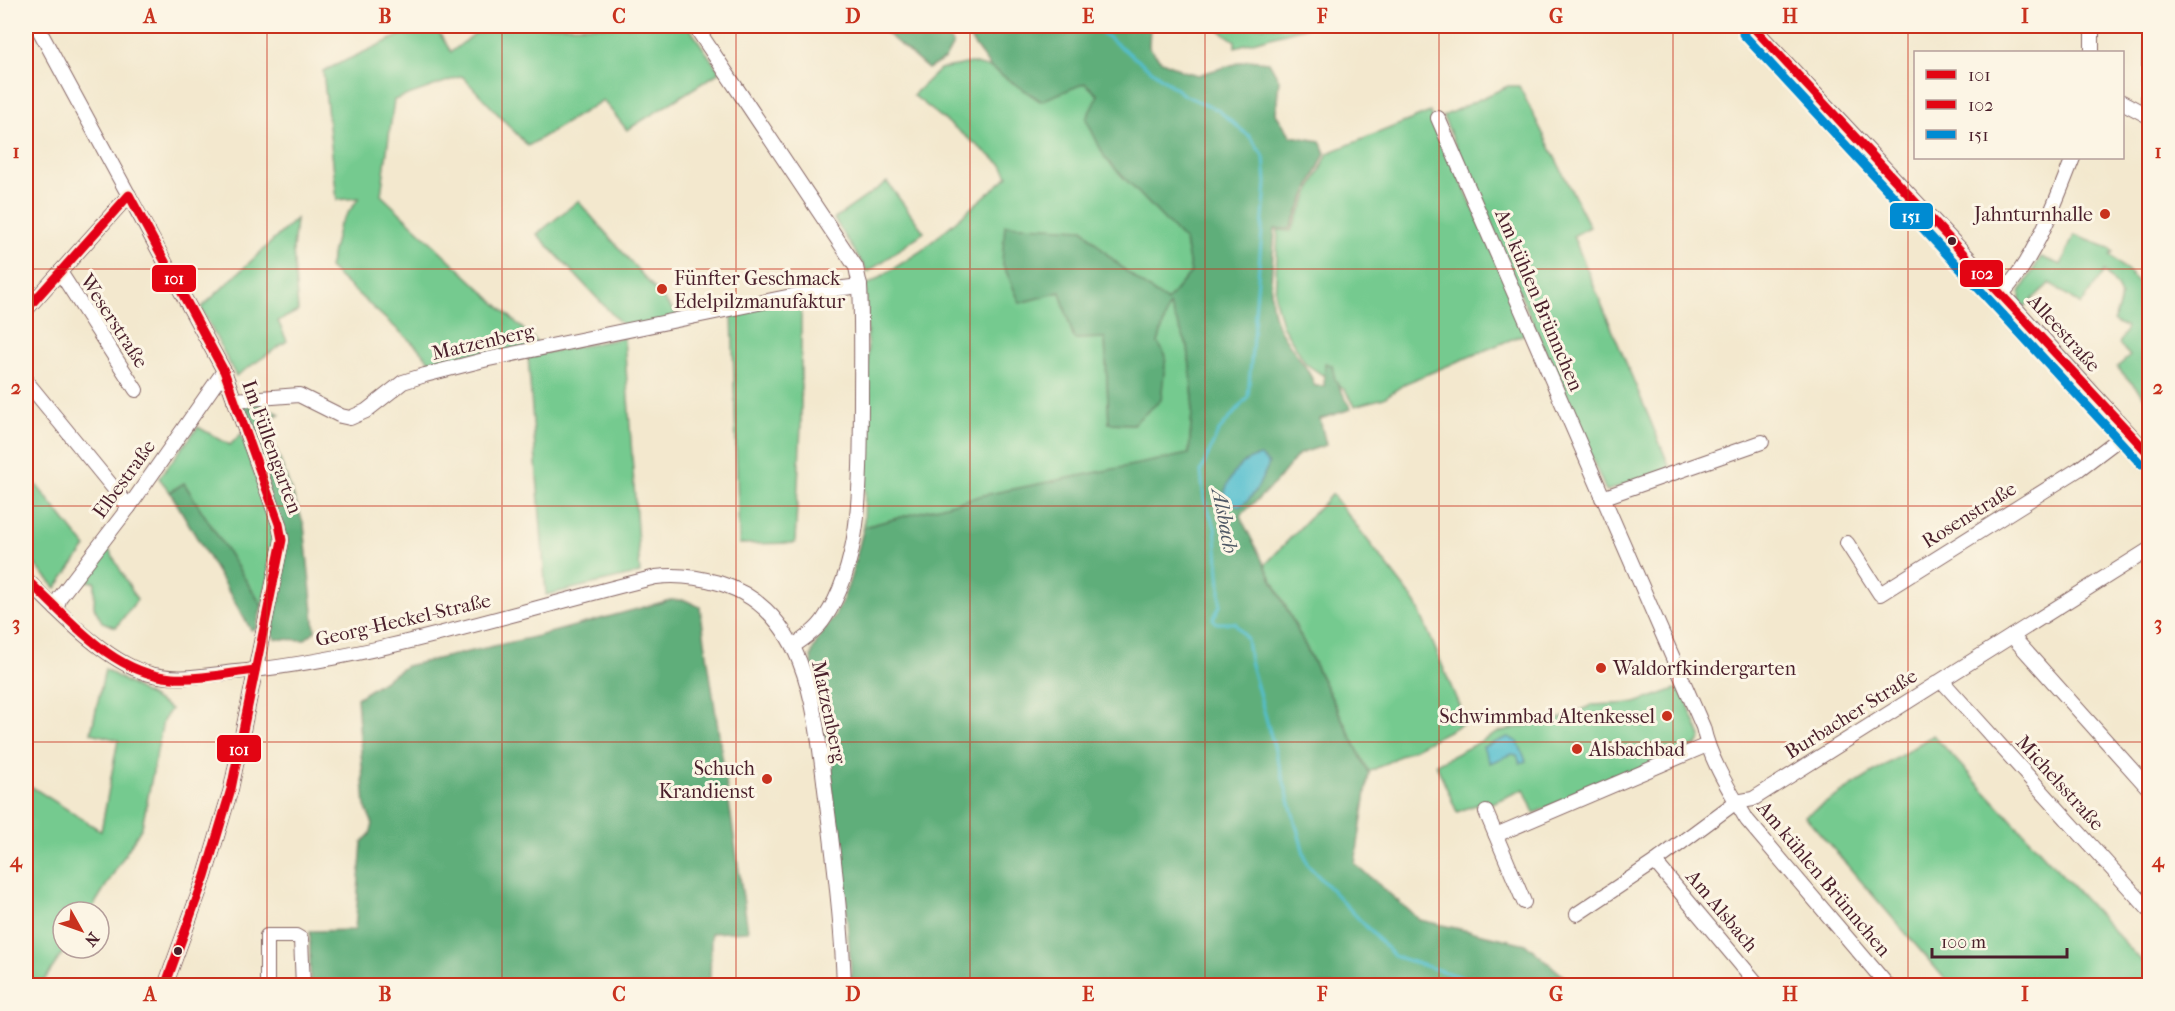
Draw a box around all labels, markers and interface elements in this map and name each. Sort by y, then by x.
text: A [142,5,158,28]
text: B [378,5,392,28]
text: C [612,5,626,28]
text: D [845,5,861,28]
text: E [1082,5,1094,28]
text: F [1316,5,1328,28]
text: G [1549,5,1563,28]
text: H [1782,5,1798,28]
text: I [2021,5,2029,28]
legend [1914,51,2124,159]
text: 101 [1968,65,1991,86]
text: 102 [1968,95,1994,116]
text: 151 [1968,125,1989,146]
text: 1 [12,140,20,163]
text: 1 [2154,140,2162,163]
line badge: 151 [1889,202,1934,230]
place label: Jahnturnhalle [1972,203,2093,226]
street label: Am kühlen Brünnchen [1490,205,1588,395]
text: 151 [1902,207,1920,226]
marker: Jahnturnhalle [2098,207,2112,221]
unlabelled marker [1946,235,1958,247]
line badge: 102 [1959,259,2004,288]
line badge: 101 [151,264,197,293]
text: 102 [1971,264,1993,283]
place label: Fünfter Geschmack Edelpilzmanufaktur [674,267,846,313]
street label: Weserstraße [75,269,153,372]
text: 101 [164,269,184,288]
marker: Fünfter Geschmack Edelpilzmanufaktur [655,282,669,296]
street label: Alleestraße [2022,289,2105,377]
street label: Matzenberg [430,319,537,365]
text: 2 [11,376,21,399]
text: 2 [2153,376,2163,399]
street label: Im Füllengarten [237,377,307,517]
street label: Elbestraße [88,435,160,523]
street label: Rosenstraße [1918,477,2020,553]
water label: Alsbach [1206,484,1243,556]
street label: Georg-Heckel-Straße [313,589,493,651]
text: 3 [12,612,20,635]
text: 3 [2154,612,2162,635]
place label: Waldorfkindergarten [1612,657,1796,680]
street label: Matzenberg [807,659,851,766]
marker: Waldorfkindergarten [1594,661,1608,675]
street label: Burbacher Straße [1781,664,1921,764]
place label: Schwimmbad Altenkessel [1439,705,1655,728]
marker: Schwimmbad Altenkessel [1660,709,1674,723]
street label: Michelsstraße [2011,731,2109,835]
line badge: 101 [216,734,262,763]
place label: Alsbachbad [1588,738,1686,761]
text: 101 [229,740,249,759]
marker: Alsbachbad [1570,742,1584,756]
place label: Schuch Krandienst [659,757,756,803]
marker: Schuch Krandienst [760,772,774,786]
street label: Am kühlen Brünnchen [1752,796,1896,961]
text: 4 [9,849,23,873]
text: 4 [2151,849,2165,873]
street label: Am Alsbach [1681,865,1763,957]
north arrow [51,900,111,960]
scale bar [1932,921,2067,959]
text: N [80,929,103,951]
text: 100 m [1941,932,1986,953]
unlabelled marker [172,945,184,957]
text: A [142,983,158,1006]
text: B [378,983,392,1006]
text: C [612,983,626,1006]
text: D [845,983,861,1006]
text: E [1082,983,1094,1006]
text: F [1316,983,1328,1006]
text: G [1549,983,1563,1006]
text: H [1782,983,1798,1006]
text: I [2021,983,2029,1006]

